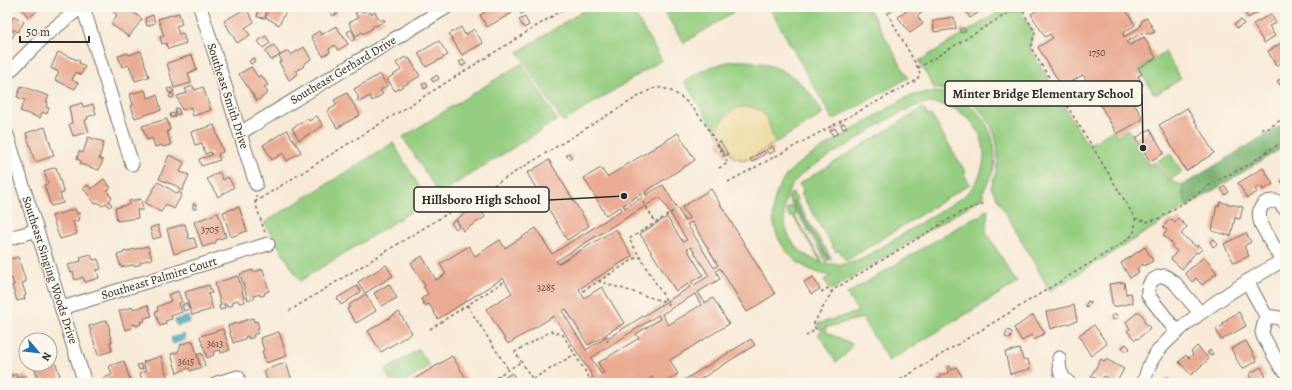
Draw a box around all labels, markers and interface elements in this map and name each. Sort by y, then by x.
scale bar [20,18,89,44]
text: 50 m [26,24,50,40]
street label: Southeast Gerhard Drive [287,32,399,108]
street label: Southeast Smith Drive [203,41,253,151]
house number: 1750 [1088,46,1106,59]
callout: Minter Bridge Elementary School [945,81,1142,106]
text: Minter Bridge Elementary School [952,85,1134,102]
callout: Hillsboro High School [414,187,549,212]
text: Hillsboro High School [422,191,541,208]
street label: Southeast Singing Woods Drive [19,194,81,346]
house number: 3705 [201,223,219,236]
street label: Southeast Palmire Court [99,253,219,303]
house number: 3285 [537,281,555,294]
north arrow [18,332,58,372]
house number: 3613 [207,337,223,350]
text: N [38,349,55,364]
house number: 3615 [178,355,194,368]

